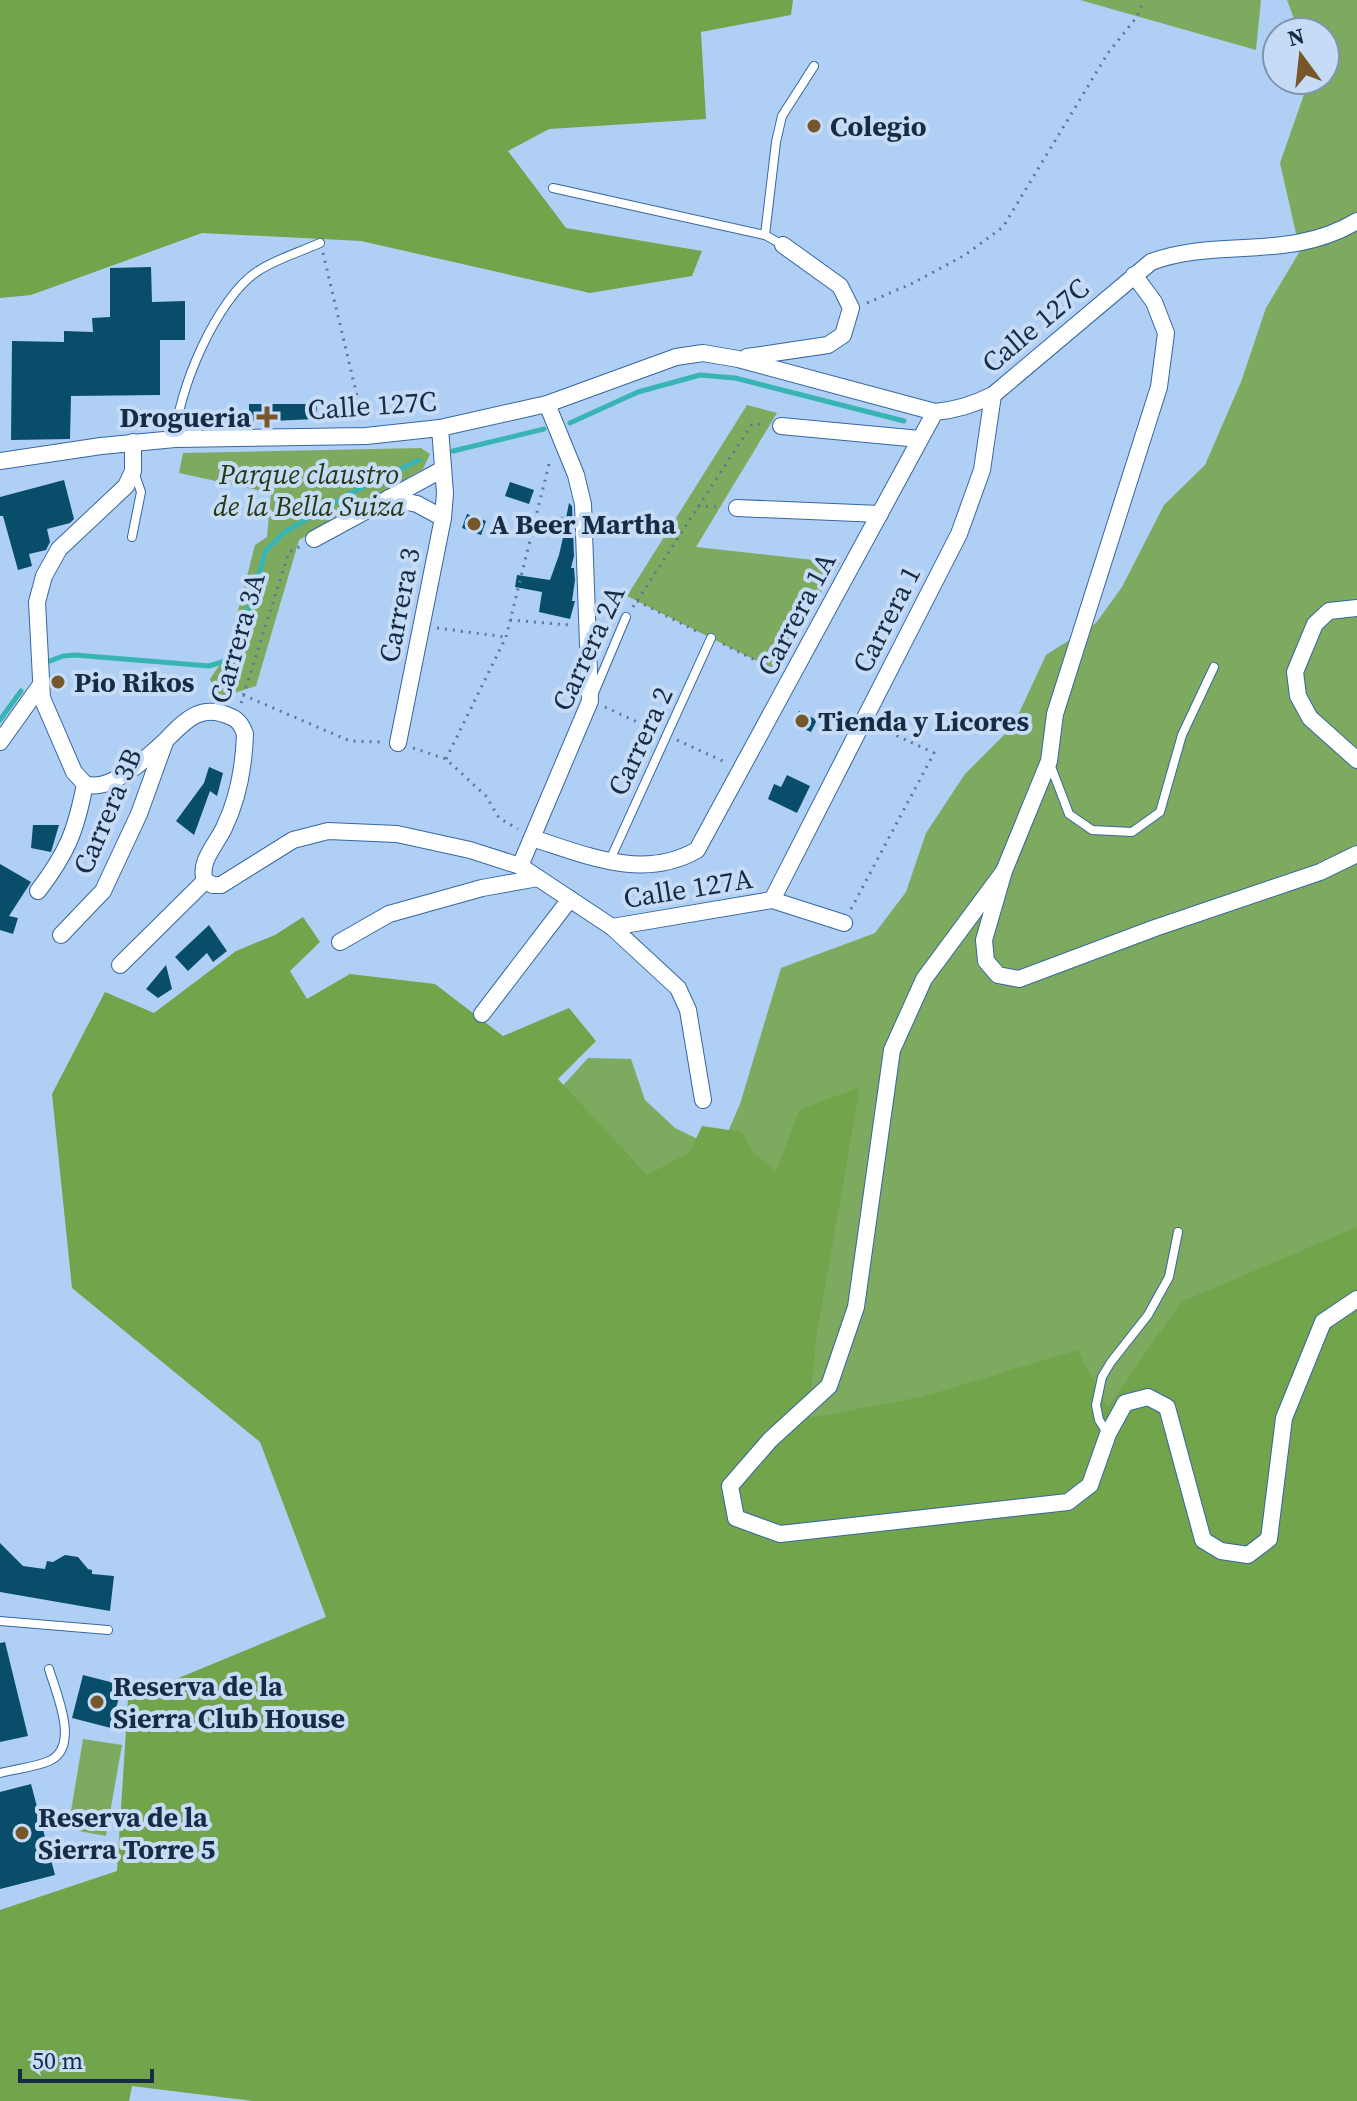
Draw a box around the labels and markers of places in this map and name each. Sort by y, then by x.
place label: Colegio [830,107,927,145]
marker: Colegio [805,117,823,135]
place label: Drogueria [119,398,251,436]
marker: Drogueria [258,408,276,426]
place label: A Beer Martha [490,505,676,543]
marker: A Beer Martha [465,515,483,533]
place label: Pio Rikos [74,663,195,701]
marker: Pio Rikos [49,673,67,691]
place label: Tienda y Licores [818,702,1029,740]
marker: Tienda y Licores [793,712,811,730]
place label: Reserva de la Sierra Club House [113,1667,345,1737]
marker: Reserva de la Sierra Club House [88,1693,106,1711]
place label: Reserva de la Sierra Torre 5 [38,1798,215,1868]
marker: Reserva de la Sierra Torre 5 [13,1824,31,1842]

